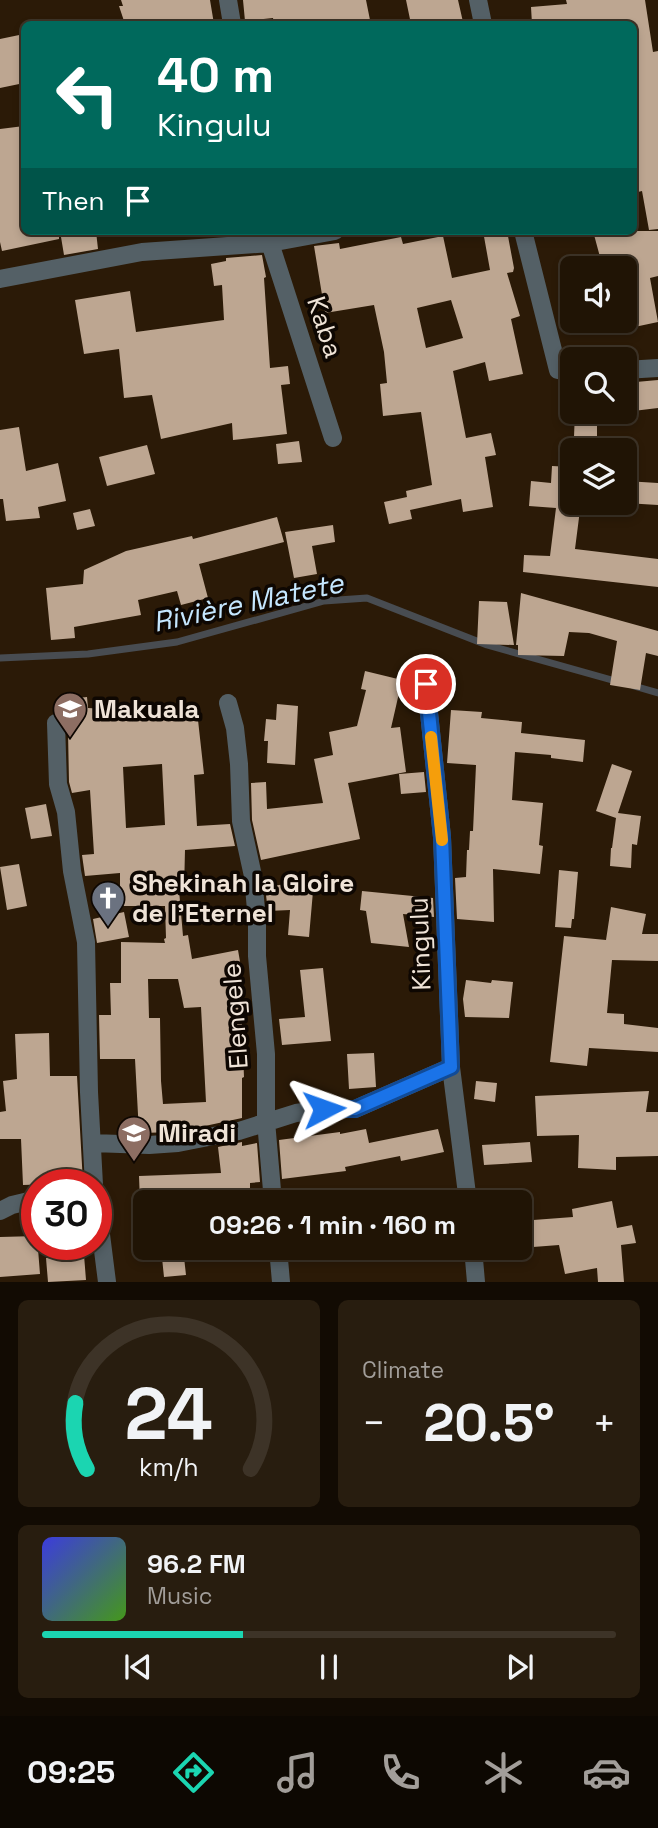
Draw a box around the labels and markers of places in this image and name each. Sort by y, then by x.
pin [396,654,456,714]
school or university icon: Makuala [51,690,89,739]
place label: Makuala [94,692,200,726]
place label: Shekinah la Gloire de l'Eternel [132,866,354,930]
church icon: Shekinah la Gloire de l'Eternel [89,879,127,928]
school or university icon: Miradi [115,1114,153,1163]
place label: Miradi [158,1116,236,1150]

